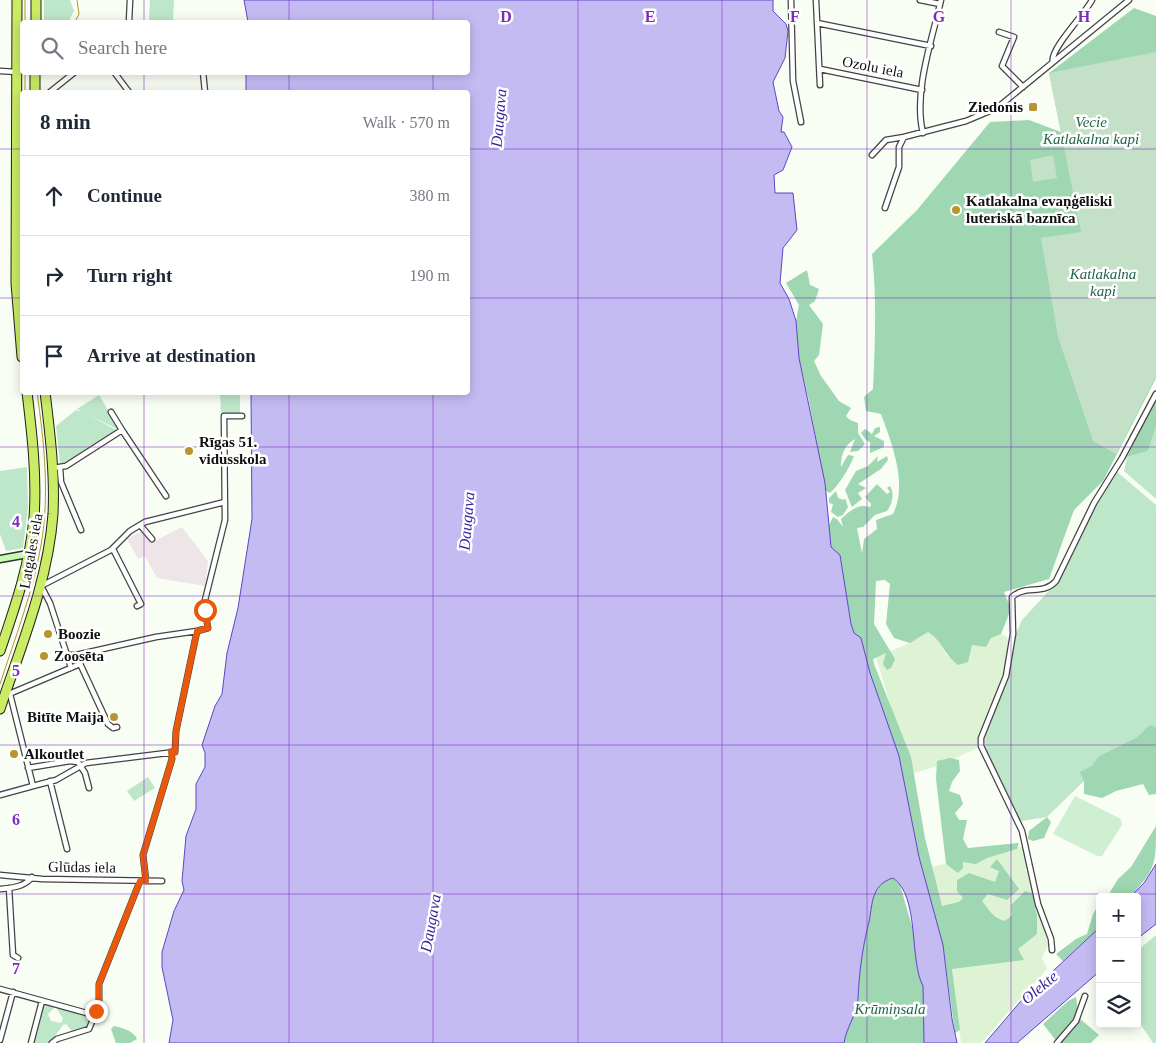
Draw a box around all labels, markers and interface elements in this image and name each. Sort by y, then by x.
text: D [500,8,512,25]
text: E [645,8,655,25]
text: F [790,8,800,25]
text: G [933,8,946,25]
text: H [1078,8,1091,25]
search box [20,20,470,75]
icon: search [38,34,66,62]
text: Search here [78,37,167,58]
street label: Ozolu iela [841,53,905,81]
water label: Daugava [487,88,511,149]
place label: Ziedonis [968,99,1023,115]
marker: Ziedonis [1027,101,1039,113]
text: 8 min [40,110,91,134]
text: Walk · 570 m [363,114,450,131]
park label: Vecie Katlakalna kapi [1042,114,1139,147]
icon: ahead [40,182,68,210]
text: Continue [87,185,162,206]
text: 380 m [410,187,450,204]
place label: Katlakalna evaņģēliski luteriskā baznīca [966,193,1112,226]
marker: Katlakalna evaņģēliski luteriskā baznīca [950,204,962,216]
icon: right [40,262,68,290]
text: Turn right [87,265,172,286]
park label: Katlakalna kapi [1069,266,1136,299]
text: 190 m [410,267,450,284]
icon: arrive [40,342,68,370]
text: Arrive at destination [87,345,256,366]
place label: Rīgas 51. vidusskola [199,434,267,467]
marker: Rīgas 51. vidusskola [183,445,195,457]
water label: Daugava [455,491,479,552]
street label: Latgales iela [17,512,46,590]
text: 4 [12,513,20,530]
route start [194,599,217,622]
place label: Boozie [58,626,101,642]
marker: Boozie [42,628,54,640]
place label: Zoosēta [54,648,104,664]
marker: Zoosēta [38,650,50,662]
text: 5 [12,662,20,679]
place label: Bitīte Maija [27,709,104,725]
marker: Bitīte Maija [108,711,120,723]
place label: Alkoutlet [24,746,84,762]
marker: Alkoutlet [8,748,20,760]
text: 6 [12,811,20,828]
street label: Glūdas iela [48,858,116,876]
water label: Daugava [417,893,445,955]
map controls [1096,893,1141,1028]
button: + [1096,893,1141,938]
button: − [1096,938,1141,983]
text: 7 [12,960,20,977]
water label: Olekte [1018,967,1061,1007]
button: layers [1096,983,1141,1028]
route end [85,1000,108,1023]
park label: Krūmiņsala [854,1001,925,1018]

